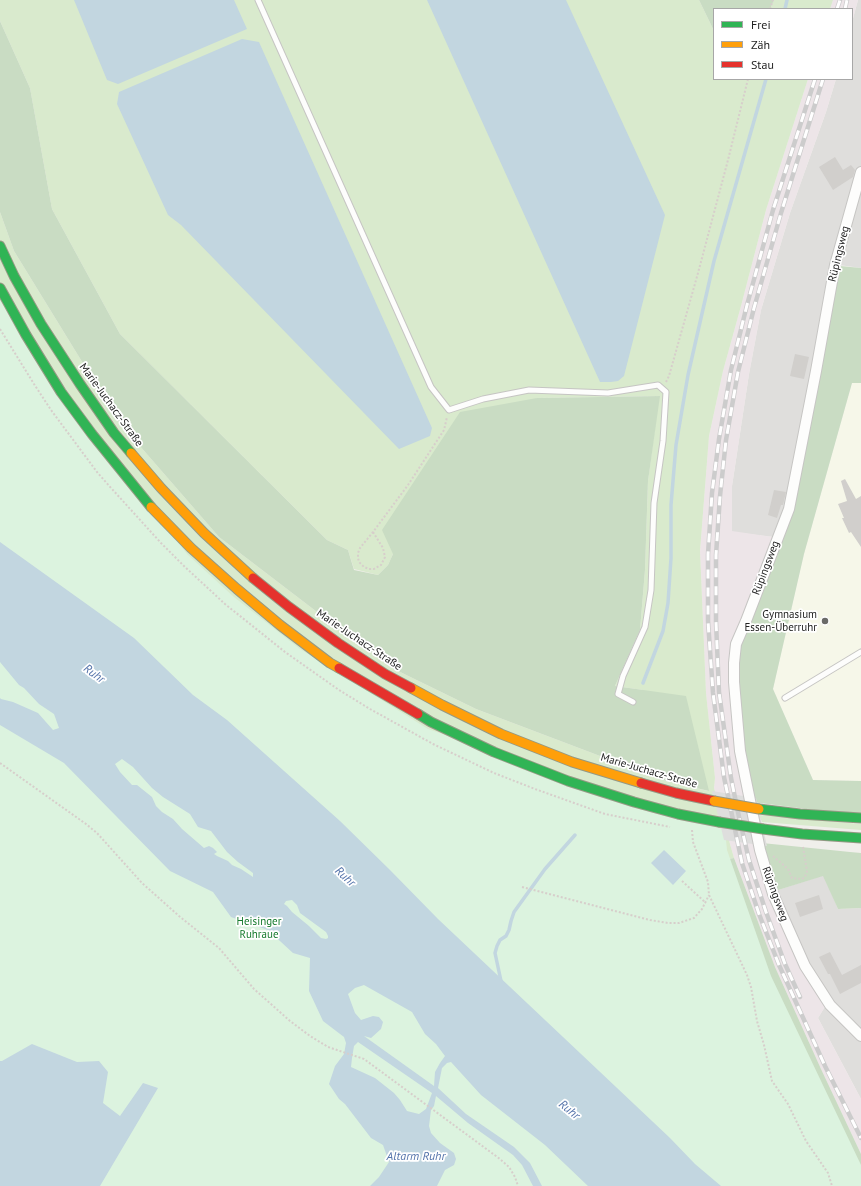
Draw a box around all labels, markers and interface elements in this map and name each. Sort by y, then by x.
legend [713,8,853,80]
text: Frei [751,17,771,32]
text: Zäh [751,37,770,52]
text: Stau [751,57,774,72]
street label: Rüpingsweg [826,225,852,283]
street label: Marie-Juchacz-Straße [76,361,146,449]
street label: Rüpingsweg [750,539,782,597]
street label: Marie-Juchacz-Straße [314,607,404,673]
place label: Gymnasium Essen-Überruhr [744,608,817,634]
marker: Gymnasium Essen-Überruhr [820,616,830,626]
water label: Ruhr [80,661,108,687]
street label: Marie-Juchacz-Straße [599,751,699,791]
water label: Ruhr [332,864,358,890]
street label: Rüpingsweg [759,865,791,923]
park label: Heisinger Ruhraue [237,915,281,941]
water label: Ruhr [556,1097,582,1123]
water label: Altarm Ruhr [387,1150,445,1164]

